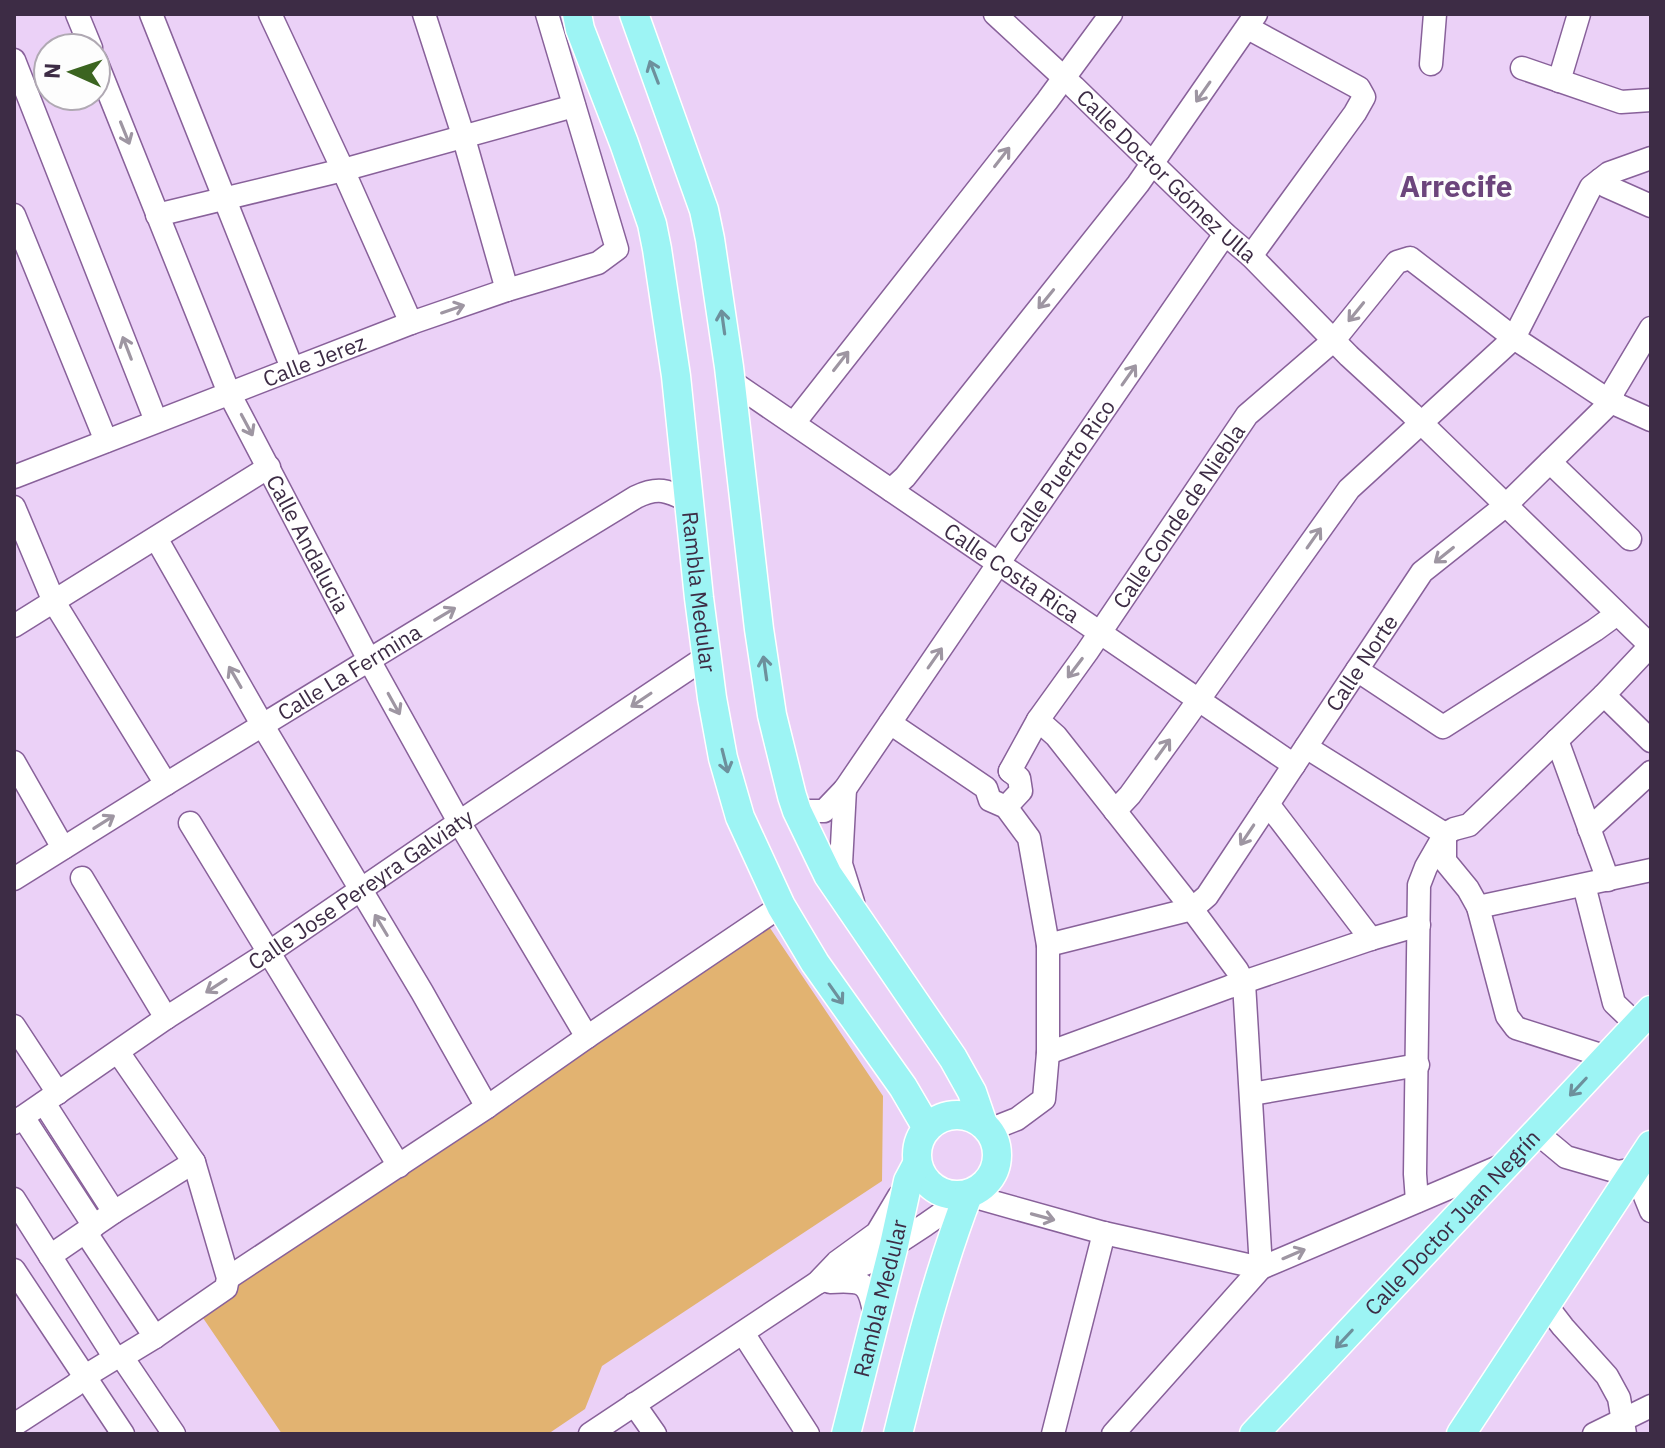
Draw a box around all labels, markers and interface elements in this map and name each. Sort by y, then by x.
north arrow [32,32,112,112]
one-way arrow [646,60,660,85]
text: N [37,62,66,80]
one-way arrow [1195,81,1211,103]
street label: Calle Doctor Gómez Ulla [1071,83,1263,269]
one-way arrow [119,120,133,145]
one-way arrow [994,147,1011,168]
district label: Arrecife [1399,166,1513,205]
one-way arrow [1037,289,1055,309]
one-way arrow [440,300,465,315]
one-way arrow [1347,301,1365,322]
one-way arrow [715,310,730,335]
street label: Calle Jerez [258,327,370,393]
one-way arrow [119,336,133,361]
one-way arrow [832,351,850,372]
one-way arrow [1121,364,1137,386]
street label: Calle Puerto Rico [1002,393,1121,549]
one-way arrow [239,413,255,436]
street label: Calle Conde de Niebla [1106,418,1251,614]
street label: Calle Andalucia [260,469,357,618]
street label: Rambla Medular [676,510,723,674]
street label: Calle Costa Rica [939,516,1086,629]
one-way arrow [1305,528,1322,549]
one-way arrow [1434,546,1455,564]
one-way arrow [433,605,456,621]
street label: Calle Norte [1319,609,1404,717]
street label: Calle La Fermina [272,617,427,727]
one-way arrow [927,648,943,670]
one-way arrow [757,656,772,681]
one-way arrow [1067,657,1084,678]
one-way arrow [227,666,243,689]
one-way arrow [387,692,402,716]
one-way arrow [631,692,653,709]
one-way arrow [1154,739,1171,761]
one-way arrow [718,748,733,774]
street label: Calle Jose Pereyra Galviaty [242,802,479,976]
one-way arrow [92,814,115,830]
one-way arrow [1239,824,1255,846]
one-way arrow [373,914,389,937]
one-way arrow [206,978,228,994]
one-way arrow [828,983,844,1005]
one-way arrow [1569,1077,1588,1097]
street label: Calle Doctor Juan Negrín [1358,1123,1546,1321]
one-way arrow [1029,1210,1055,1225]
street label: Rambla Medular [846,1217,913,1380]
one-way arrow [1281,1246,1306,1261]
one-way arrow [1335,1328,1353,1348]

